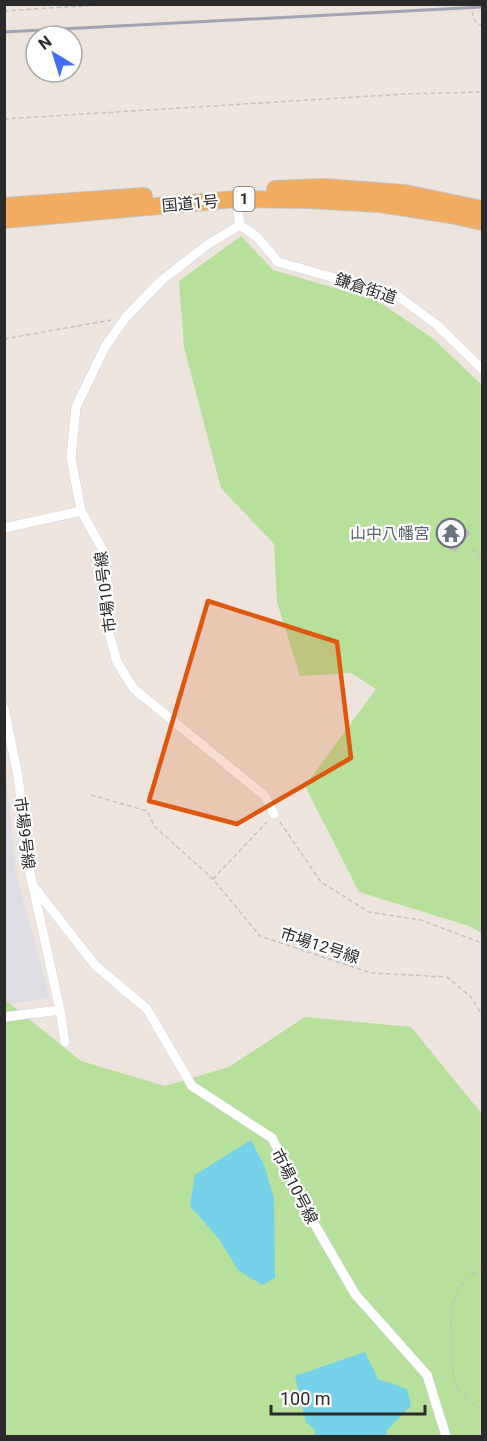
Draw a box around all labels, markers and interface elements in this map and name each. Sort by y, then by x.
north arrow [24,24,84,84]
text: N [35,32,55,54]
road number: 1 [234,187,254,211]
street label: 国道1号 [161,192,219,215]
street label: 鎌倉街道 [332,270,399,307]
temple icon: 山中八幡宮 [435,517,467,549]
place label: 山中八幡宮 [350,524,430,543]
street label: 市場10号線 [91,550,120,634]
street label: 市場9号線 [11,796,38,870]
street label: 市場12号線 [278,924,362,967]
street label: 市場10号線 [267,1145,322,1227]
scale bar [271,1378,426,1416]
text: 100 m [280,1388,331,1409]

